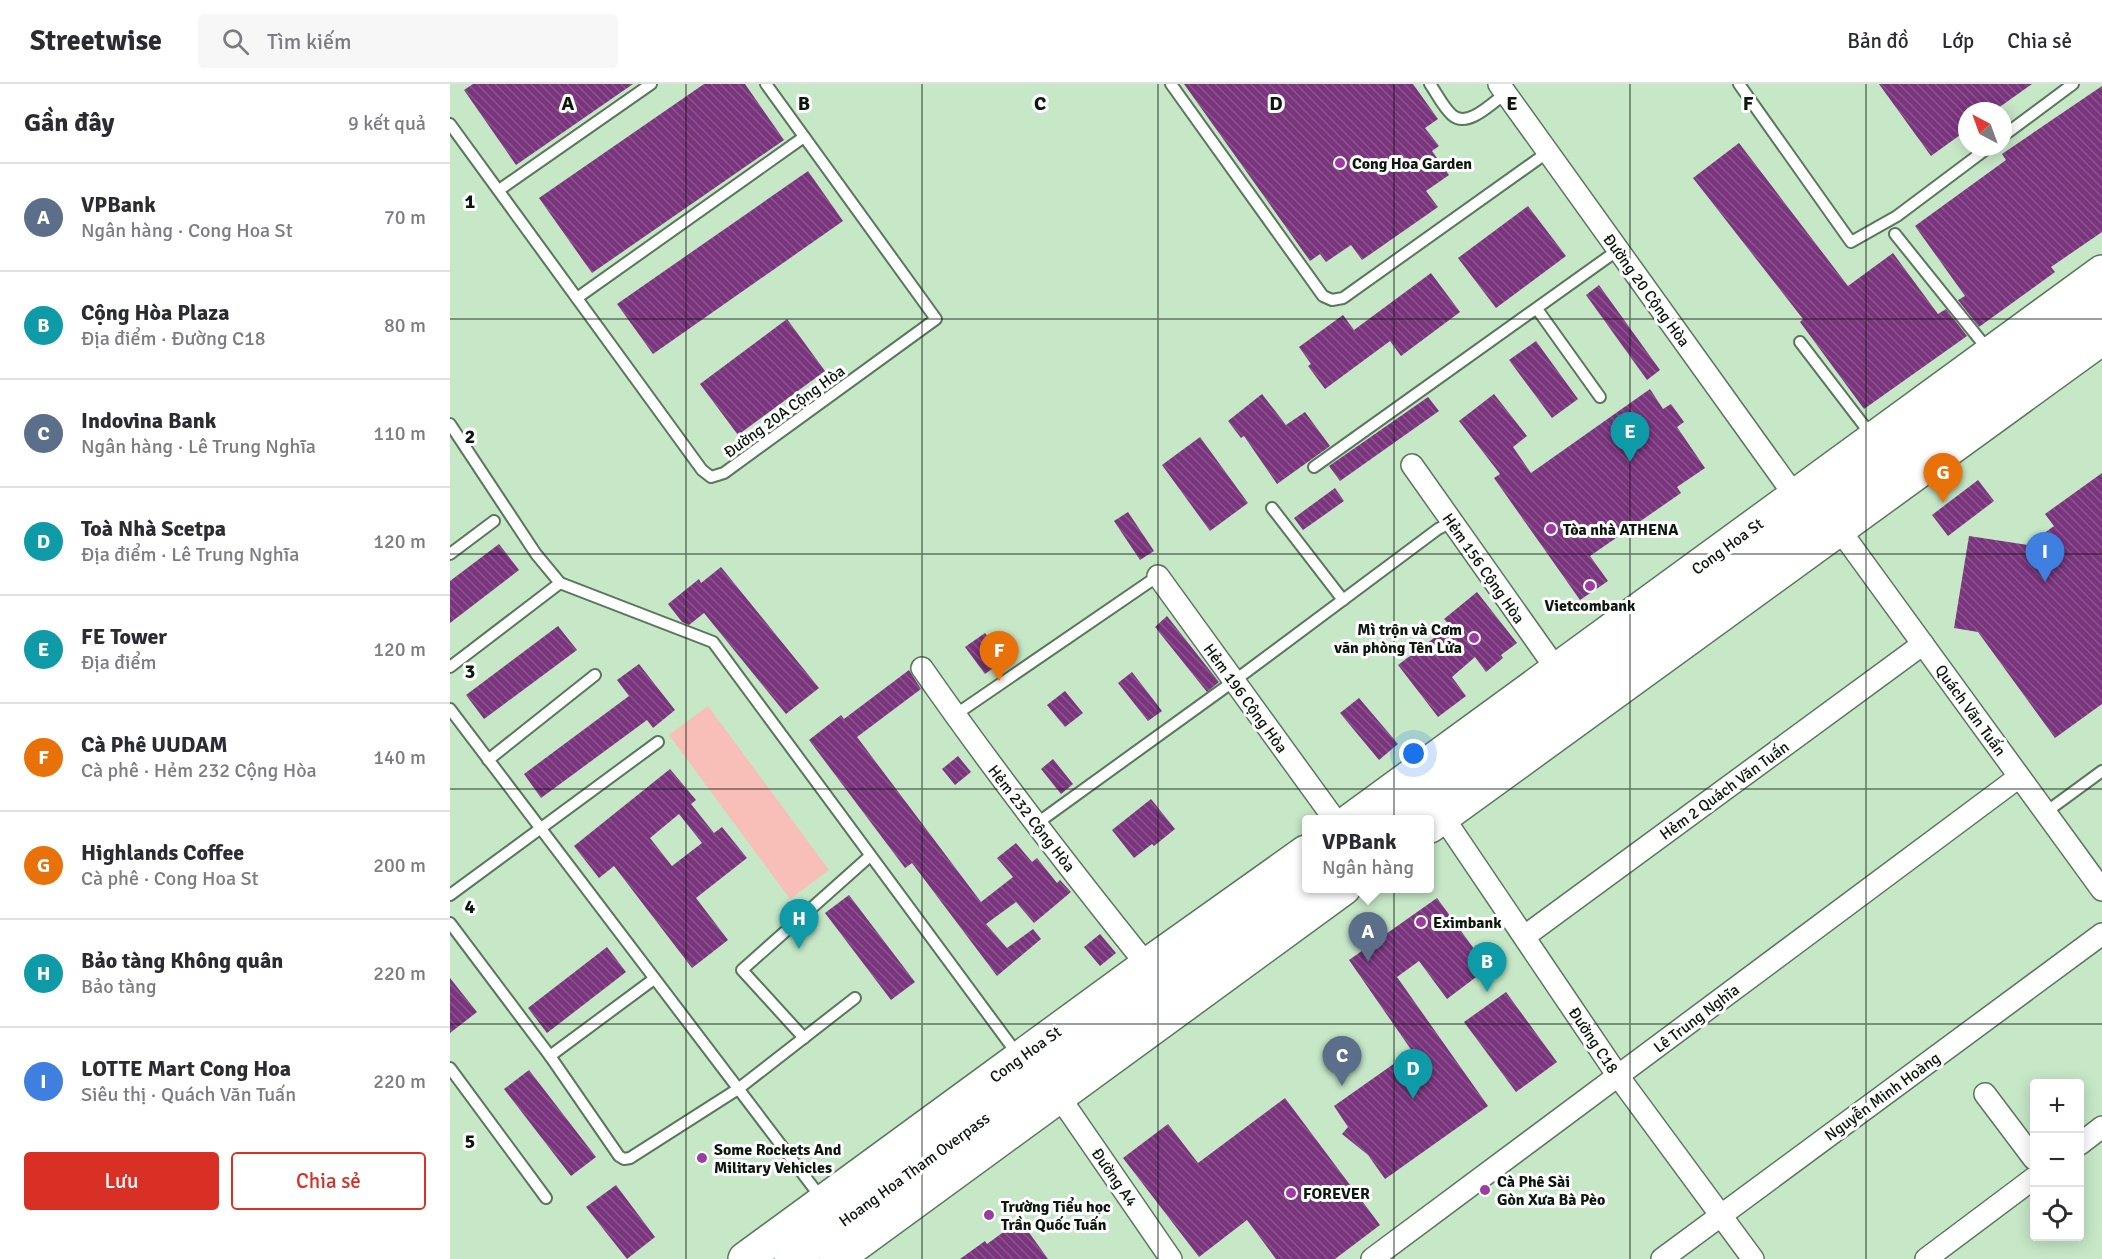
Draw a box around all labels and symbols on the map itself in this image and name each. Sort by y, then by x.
text: A [562,91,575,116]
text: B [798,91,810,116]
text: C [1034,91,1046,116]
text: D [1269,91,1283,116]
text: E [1506,91,1518,116]
text: F [1743,91,1754,116]
north arrow [1958,102,2012,156]
place label: Cong Hoa Garden [1352,154,1472,174]
marker: Cong Hoa Garden [1333,156,1347,170]
text: 1 [465,189,476,214]
street label: Đường 20 Cộng Hòa [1598,230,1694,351]
street label: Đường 20A Cộng Hòa [720,361,849,462]
pin: E [1610,412,1650,462]
text: 2 [465,424,475,449]
pin: G [1924,454,1962,503]
street label: Hẻm 156 Cộng Hòa [1438,509,1529,628]
street label: Cong Hoa St [1688,514,1768,580]
place label: Tòa nhà ATHENA [1563,520,1679,540]
marker: Tòa nhà ATHENA [1544,522,1558,536]
pin: I [2026,532,2064,582]
marker: Vietcombank [1583,579,1597,593]
place label: Vietcombank [1545,596,1636,616]
place label: Mì trộn và Cơm văn phòng Tên Lửa [1333,620,1462,658]
marker: Mì trộn và Cơm văn phòng Tên Lửa [1467,631,1481,645]
pin: F [980,632,1018,681]
street label: Hẻm 196 Cộng Hòa [1199,640,1292,757]
text: 3 [465,659,475,684]
street label: Quách Văn Tuấn [1930,661,2010,760]
street label: Hẻm 2 Quách Văn Tuấn [1656,737,1793,845]
your location [1399,739,1428,768]
street label: Hẻm 232 Cộng Hòa [983,761,1079,876]
text: 4 [465,894,476,919]
pin: H [780,900,818,949]
pin: A [1348,912,1388,962]
place label: Eximbank [1433,913,1502,933]
marker: Eximbank [1414,915,1428,929]
pin: B [1468,942,1506,992]
street label: Lê Trung Nghĩa [1650,980,1744,1058]
street label: Đường C18 [1564,1004,1623,1077]
street label: Cong Hoa St [986,1022,1066,1088]
pin: C [1322,1036,1362,1086]
street label: Nguyễn Minh Hoàng [1821,1048,1944,1146]
pin: D [1394,1050,1432,1099]
street label: Hoang Hoa Tham Overpass [835,1108,994,1231]
text: 5 [465,1129,475,1154]
place label: Some Rockets And Military Vehicles [714,1140,842,1178]
street label: Đường A4 [1087,1144,1142,1211]
marker: Some Rockets And Military Vehicles [695,1151,709,1165]
place label: Cà Phê Sài Gòn Xưa Bà Pèo [1497,1172,1605,1210]
marker: Cà Phê Sài Gòn Xưa Bà Pèo [1478,1183,1492,1197]
place label: FOREVER [1303,1184,1370,1204]
marker: FOREVER [1284,1186,1298,1200]
place label: Trường Tiểu học Trần Quốc Tuấn [1001,1196,1111,1235]
marker: Trường Tiểu học Trần Quốc Tuấn [982,1208,996,1222]

